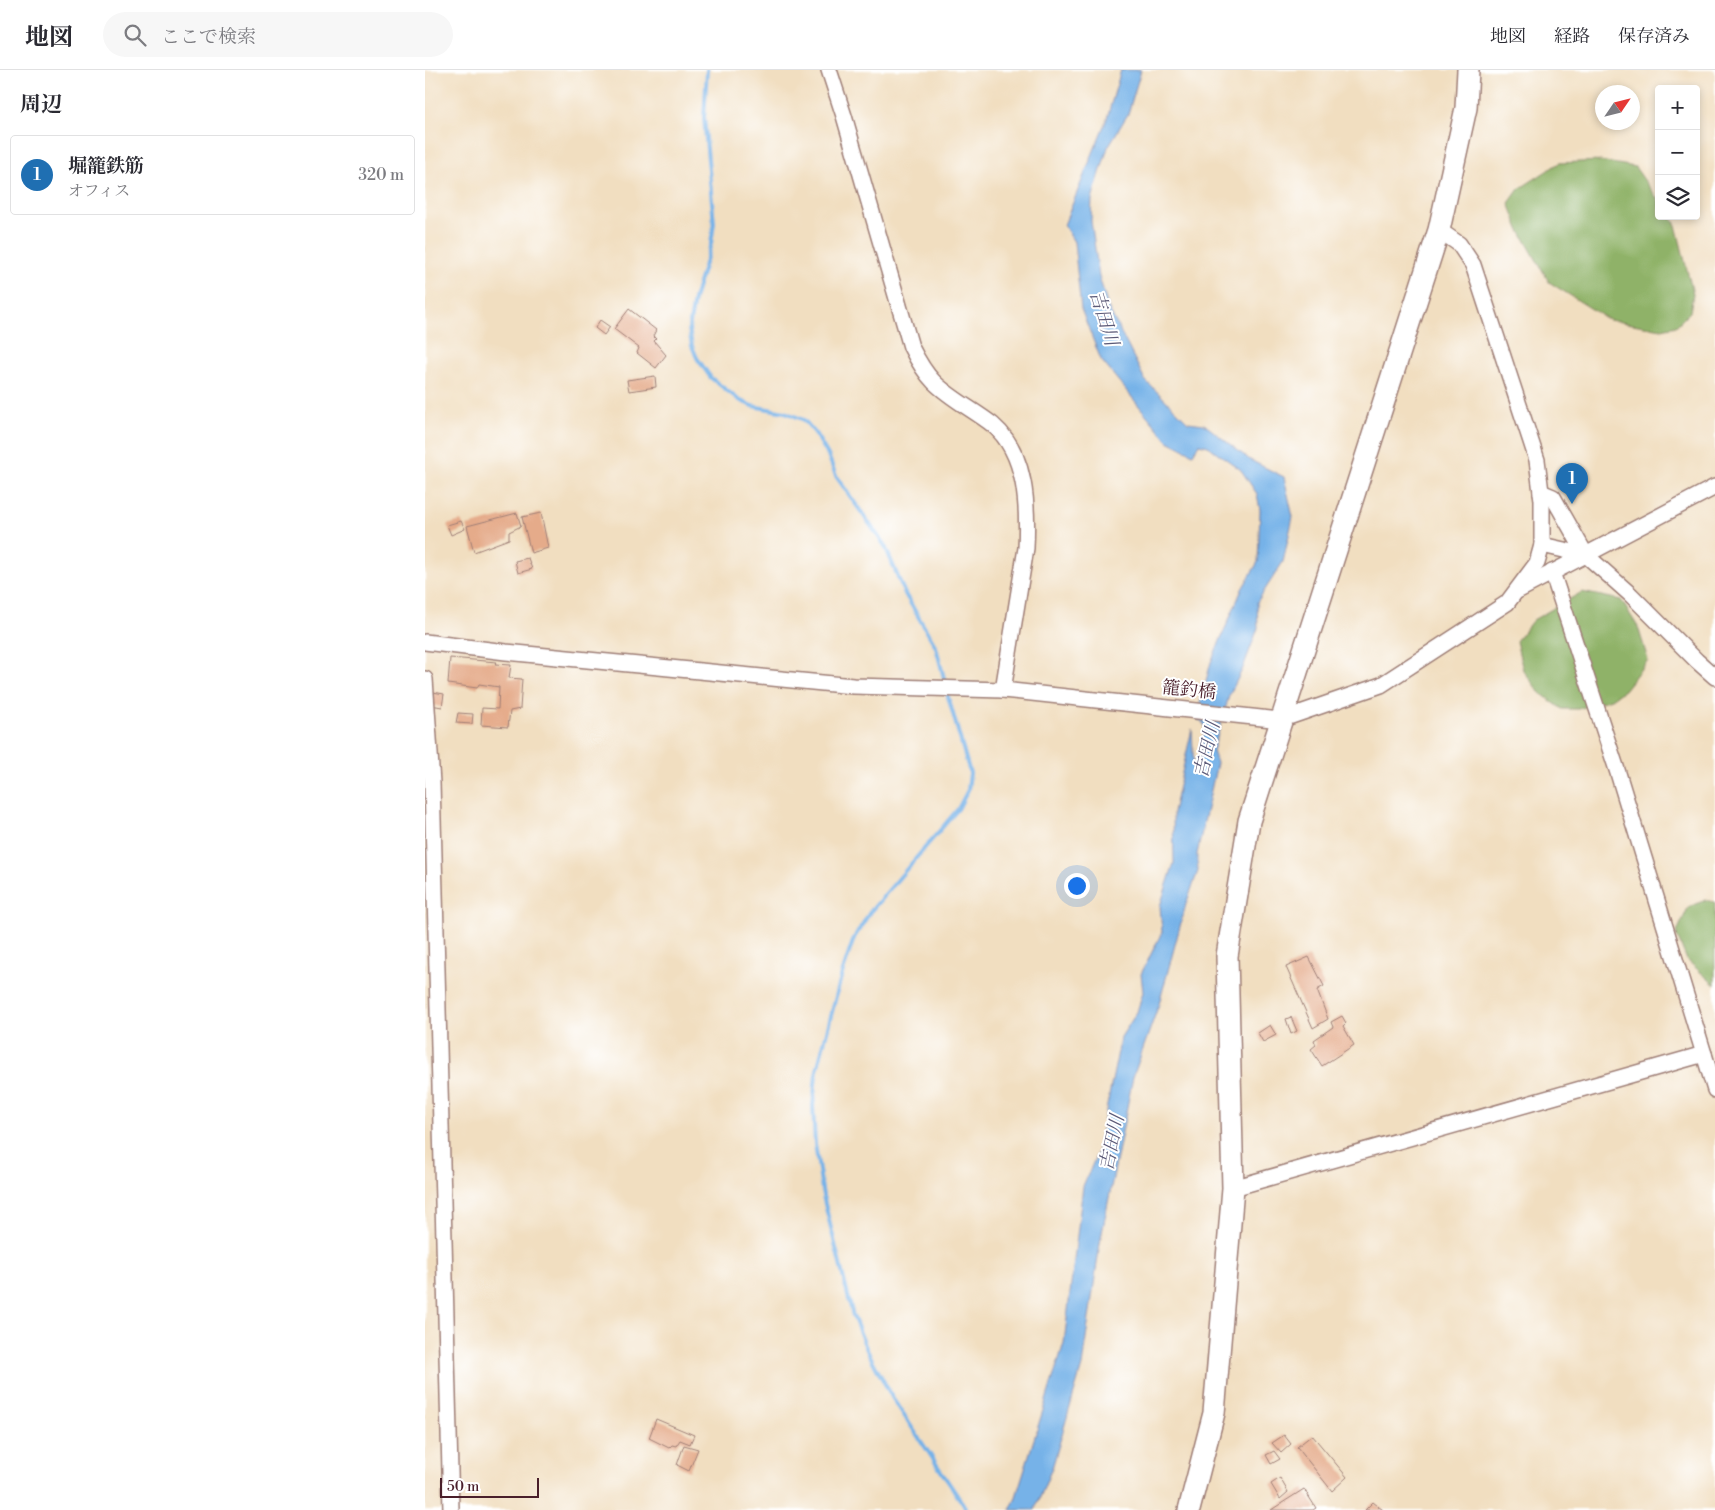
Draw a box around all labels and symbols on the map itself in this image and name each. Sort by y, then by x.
north arrow [1595,85,1640,130]
water label: 吉田川 [1084,287,1124,351]
pin: 1 [1556,463,1588,504]
street label: 籠釣橋 [1161,676,1217,704]
water label: 吉田川 [1189,718,1226,780]
your location [1064,873,1090,899]
water label: 吉田川 [1094,1111,1130,1173]
scale bar [440,1475,539,1498]

